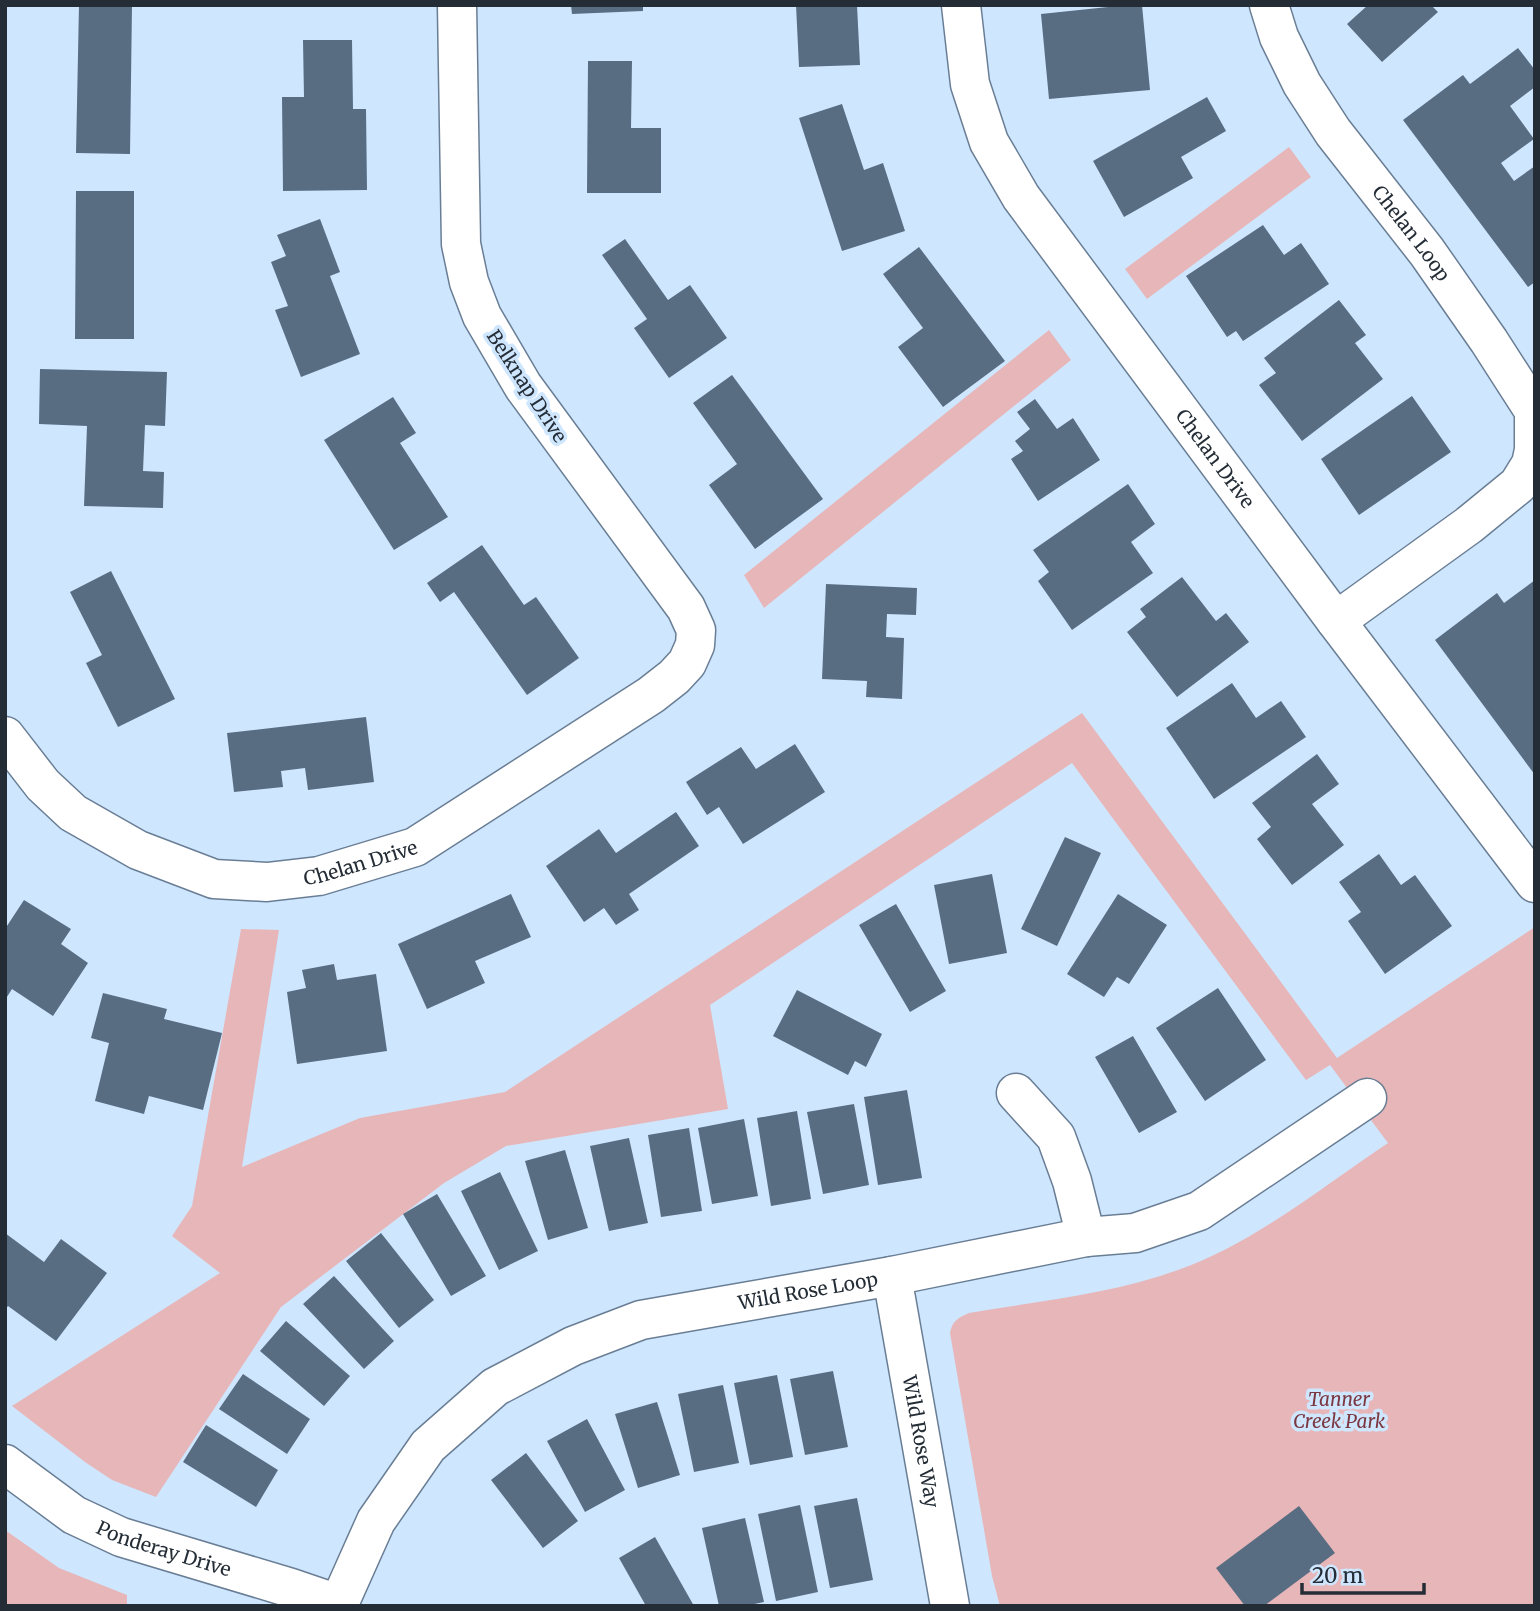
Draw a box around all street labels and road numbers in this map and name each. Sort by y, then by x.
street label: Chelan Loop [1367,180,1456,286]
street label: Belknap Drive [482,325,572,447]
street label: Chelan Drive [1171,404,1260,513]
street label: Chelan Drive [302,835,420,890]
street label: Wild Rose Loop [735,1267,880,1315]
street label: Wild Rose Way [897,1372,944,1509]
street label: Ponderay Drive [93,1515,234,1581]

